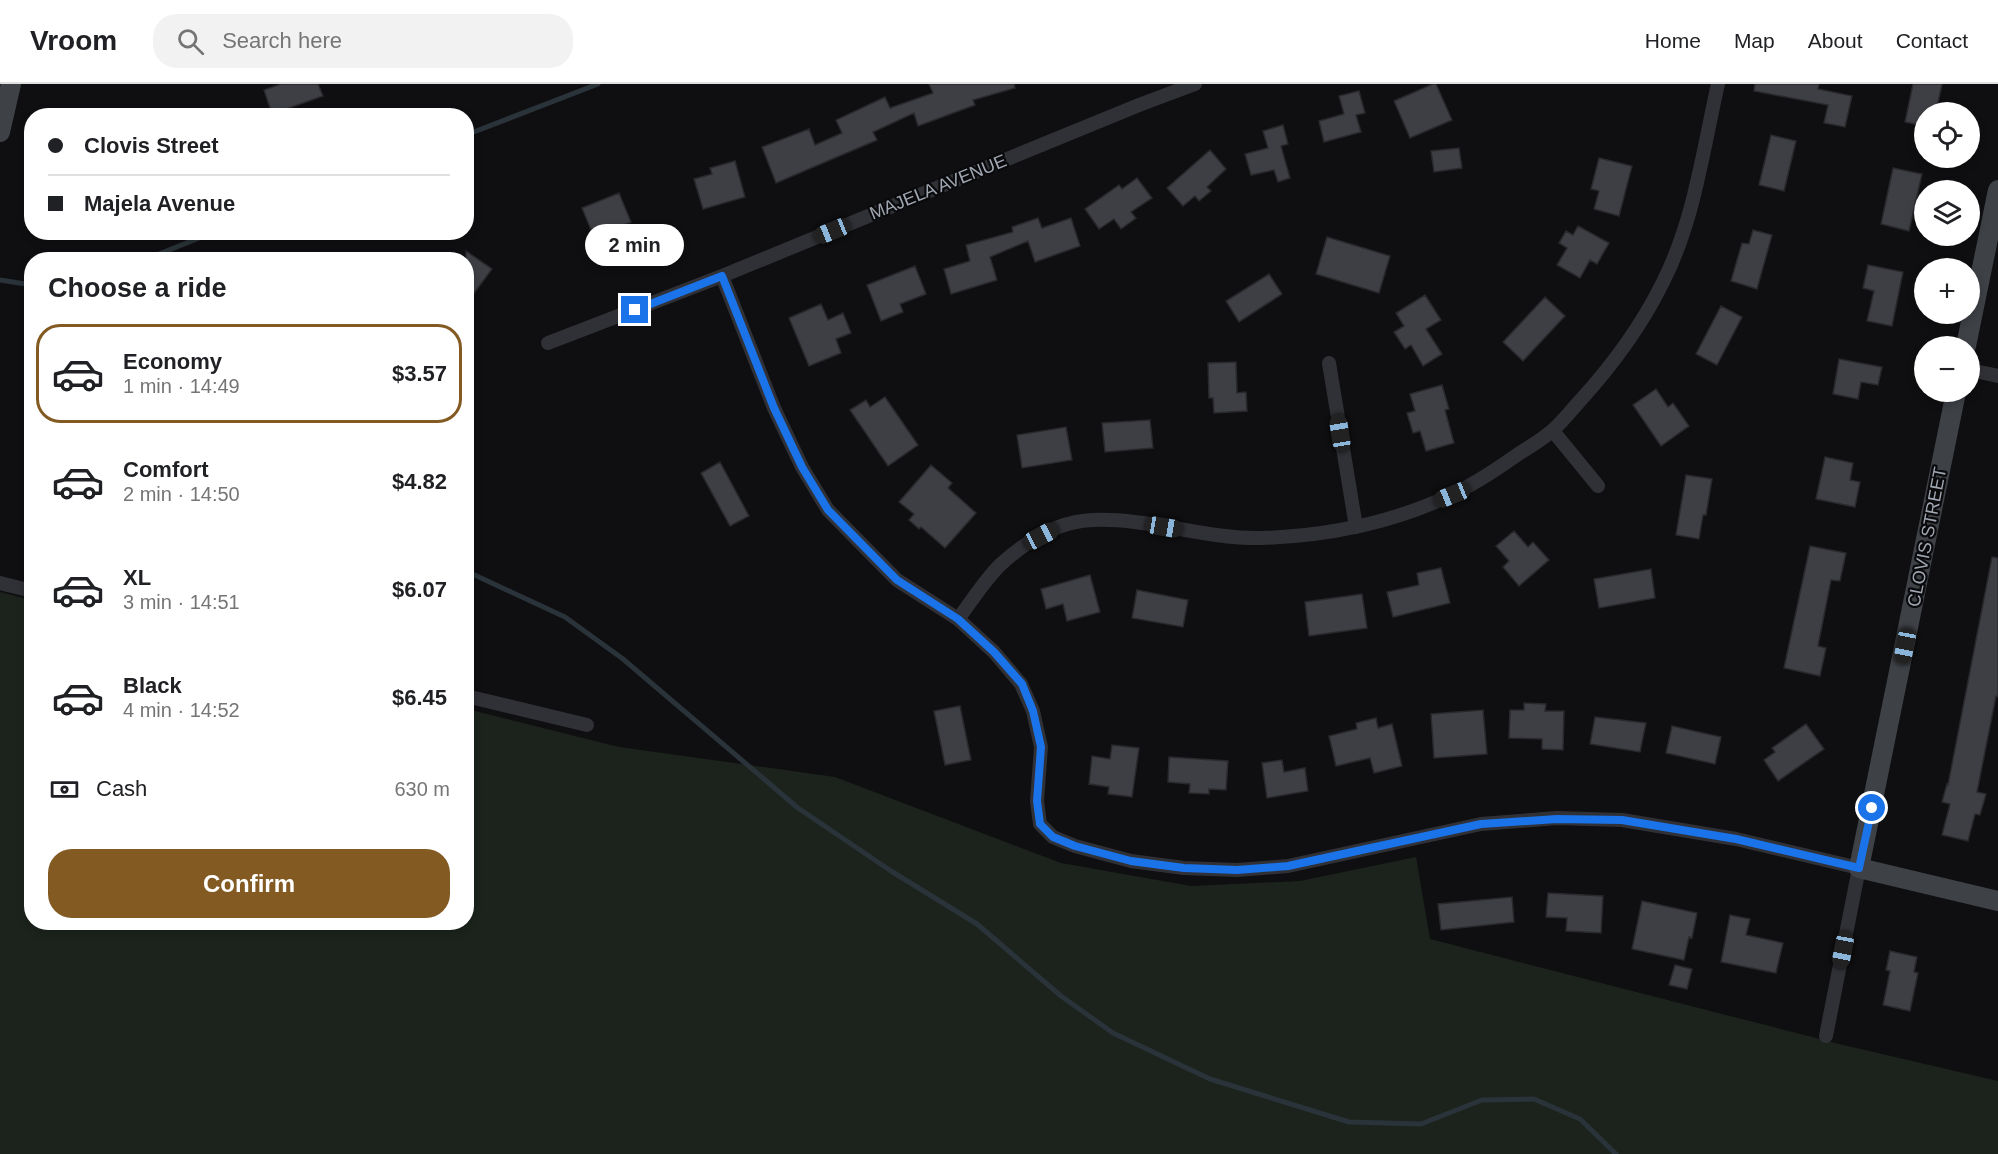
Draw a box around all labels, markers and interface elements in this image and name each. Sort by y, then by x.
search box [153,14,573,68]
text: Vroom [30,25,117,56]
icon: search [174,25,207,58]
text: Search here [222,28,342,53]
text: Home [1645,29,1701,52]
text: Map [1734,29,1775,52]
text: About [1808,29,1863,52]
text: Contact [1896,29,1968,52]
map controls [1914,102,1980,402]
button: locate [1914,102,1980,168]
text: Clovis Street [84,133,219,158]
street label: MAJELA AVENUE [867,150,1009,224]
button: layers [1914,180,1980,246]
text: Majela Avenue [84,191,235,216]
car [812,216,852,246]
callout: 2 min [586,223,684,265]
text: 2 min [608,234,661,256]
button: + [1914,258,1980,324]
text: Choose a ride [48,273,227,303]
route end [621,296,648,323]
button: − [1914,336,1980,402]
icon: car [51,347,105,401]
text: Economy [123,349,222,374]
text: $3.57 [392,361,447,386]
text: 1 min · 14:49 [123,375,240,397]
car [1328,414,1352,452]
icon: car [51,455,105,509]
text: Comfort [123,457,209,482]
street label: CLOVIS STREET [1904,465,1950,609]
text: $4.82 [392,469,447,494]
car [1432,480,1472,510]
text: 2 min · 14:50 [123,483,240,505]
car [1145,515,1183,539]
car [1021,520,1061,552]
icon: car [51,563,105,617]
text: XL [123,565,151,590]
text: $6.07 [392,577,447,602]
text: 3 min · 14:51 [123,591,240,613]
car [1893,627,1917,665]
icon: car [51,671,105,725]
text: Black [123,673,182,698]
text: $6.45 [392,685,447,710]
text: 4 min · 14:52 [123,699,240,721]
icon: cash [48,773,81,806]
text: Cash [96,776,147,801]
text: 630 m [394,778,450,800]
route start [1858,794,1885,821]
button: Confirm [48,849,450,918]
car [1831,931,1855,969]

